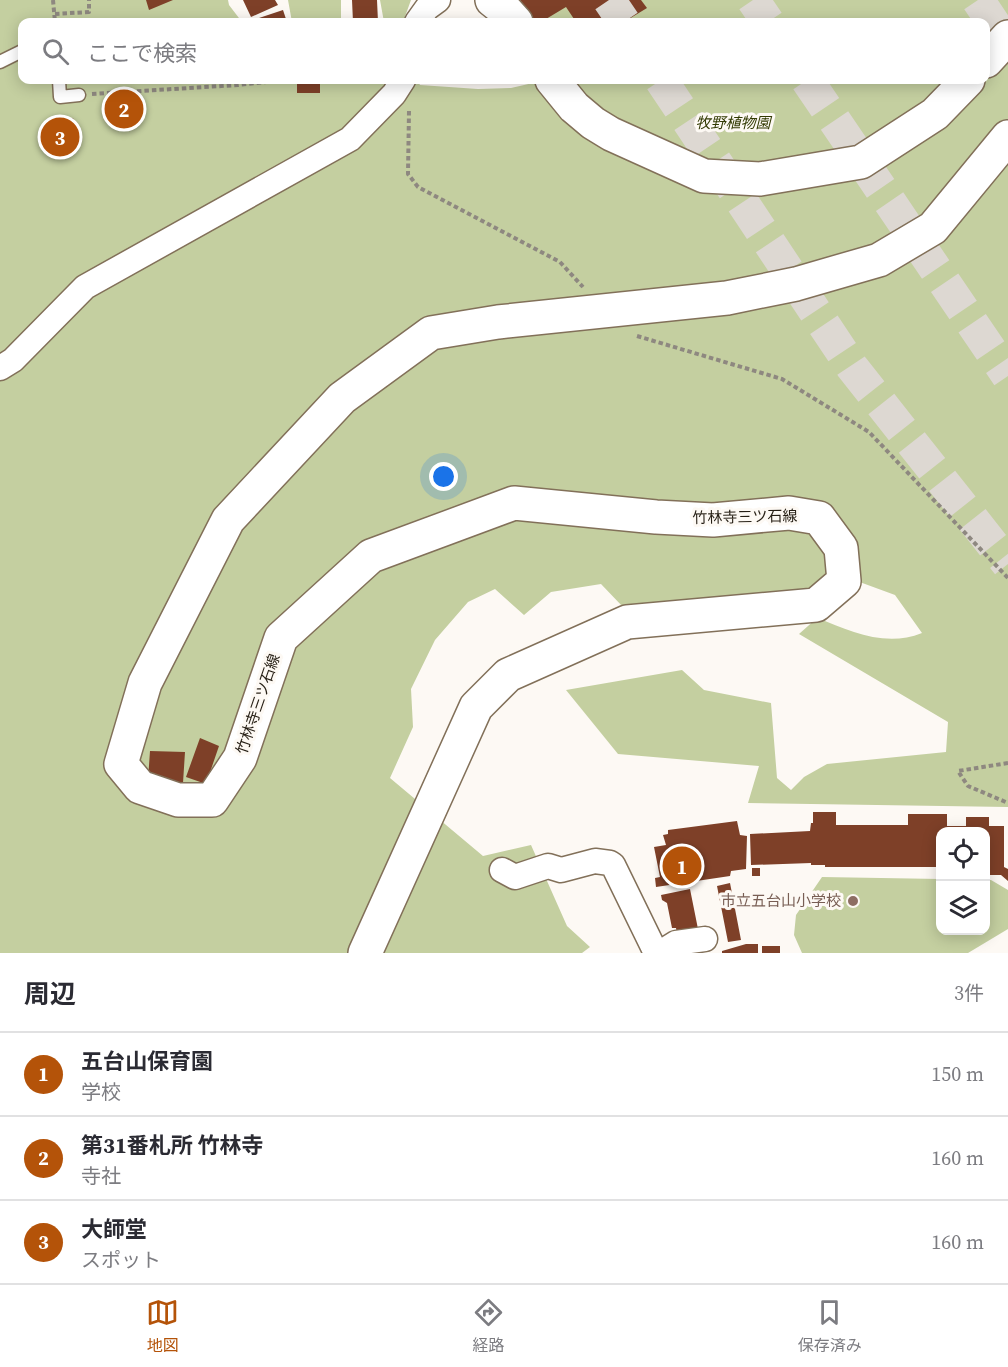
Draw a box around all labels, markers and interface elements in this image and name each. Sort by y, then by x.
search box [18,18,990,84]
icon: search [39,35,72,68]
text: ここで検索 [87,38,197,68]
pin: 2 [104,86,144,132]
park label: 牧野植物園 [695,112,772,133]
pin: 3 [40,114,80,160]
your location [429,462,458,491]
street label: 竹林寺三ツ石線 [692,505,798,528]
street label: 竹林寺三ツ石線 [231,651,285,757]
map controls [936,827,990,935]
button: locate [936,827,990,881]
pin: 1 [662,844,702,888]
button: layers [936,881,990,935]
place label: 市立五台山小学校 [721,890,841,911]
marker: 市立五台山小学校 [846,894,860,908]
text: 周辺 [24,976,76,1012]
text: 3件 [954,979,984,1007]
text: 五台山保育園 [81,1046,213,1076]
text: 1 [38,1060,49,1088]
text: 150 m [931,1060,984,1088]
text: 学校 [81,1078,121,1106]
text: 第31番札所 竹林寺 [81,1130,264,1160]
text: 2 [38,1144,49,1172]
text: 160 m [931,1144,984,1172]
text: 寺社 [81,1162,121,1190]
text: 大師堂 [81,1214,147,1244]
text: 3 [38,1228,49,1256]
text: 160 m [931,1228,984,1256]
text: スポット [81,1246,161,1274]
tab: 地図 [146,1296,179,1356]
tab: 経路 [472,1296,505,1356]
tab: 保存済み [798,1296,862,1356]

